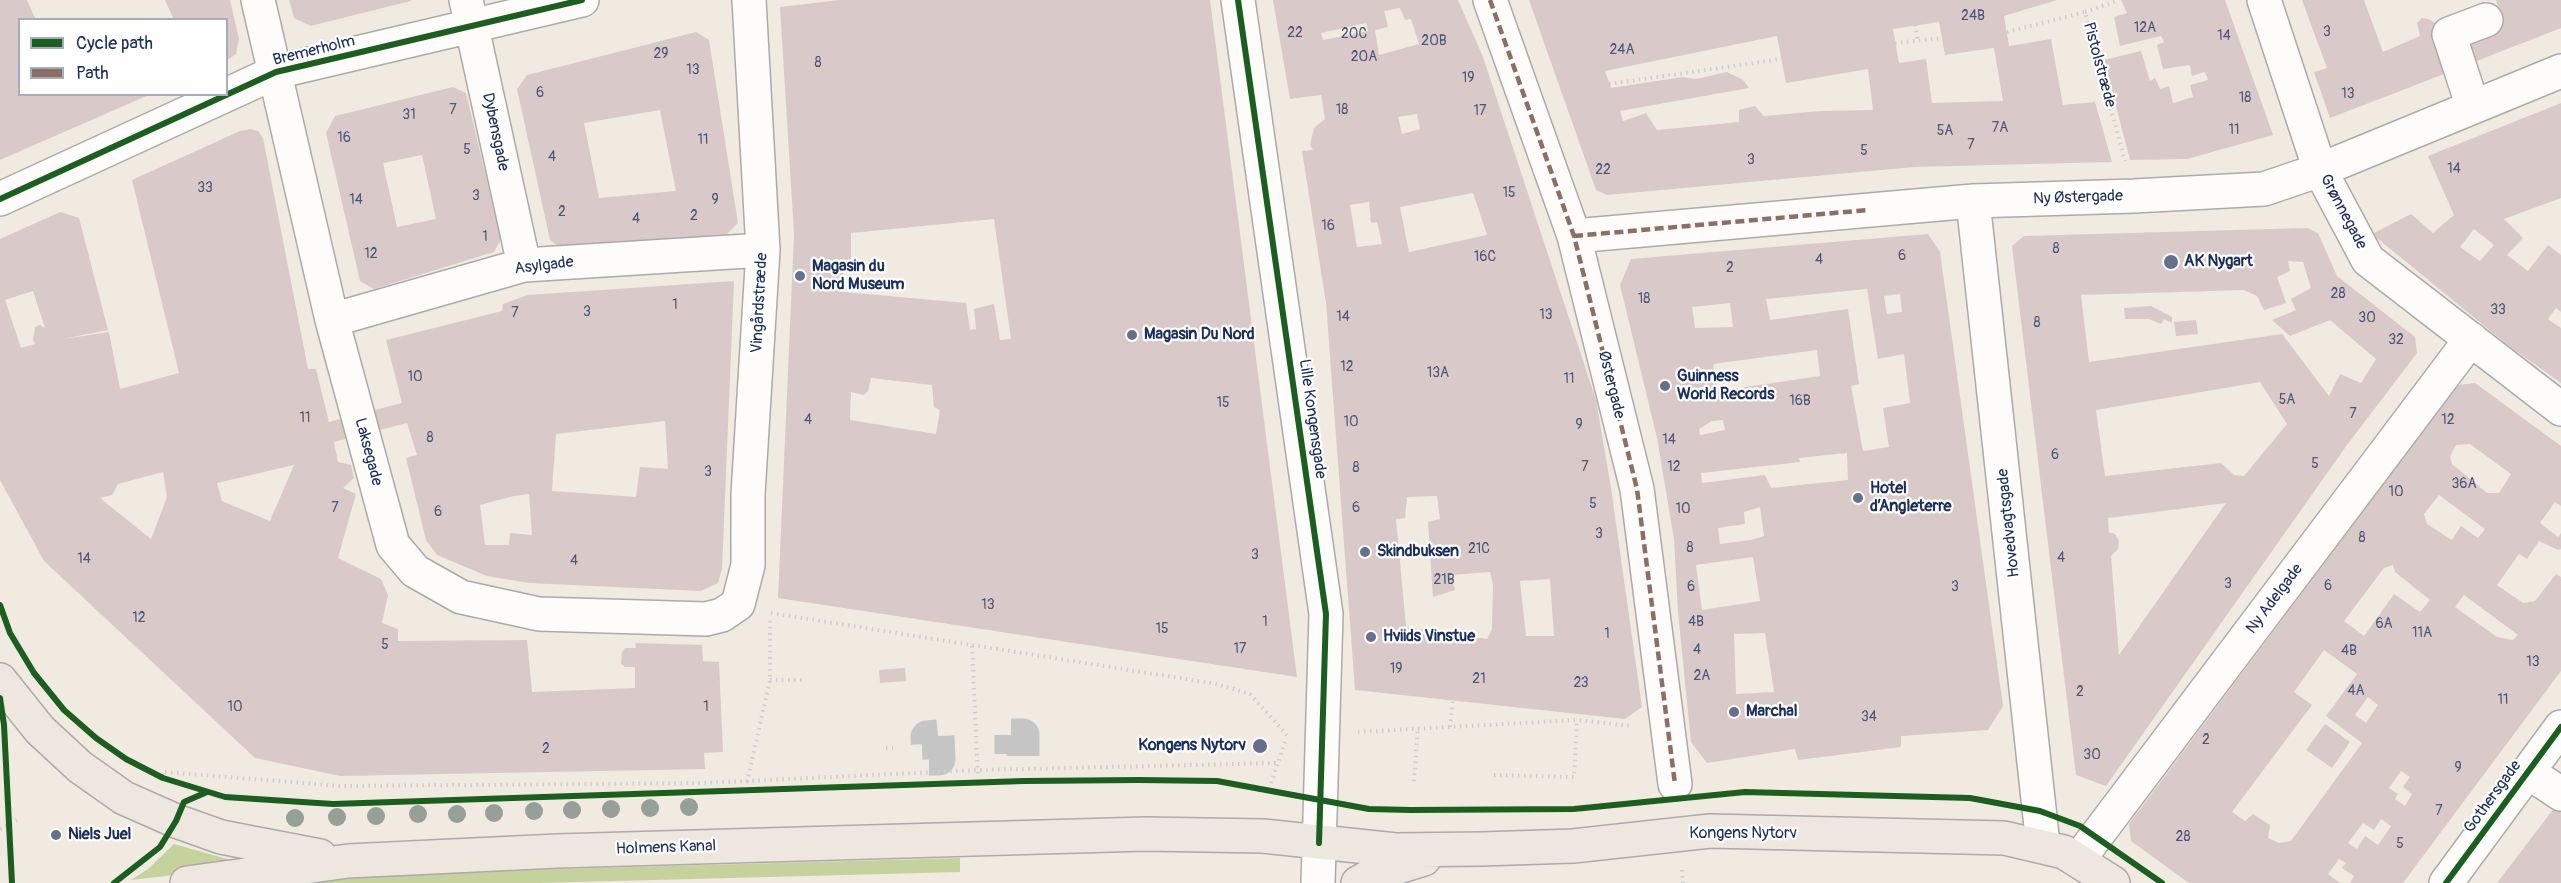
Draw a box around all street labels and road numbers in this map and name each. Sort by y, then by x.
street label: Pistolstræde [2078,20,2120,110]
street label: Bremerholm [271,32,357,70]
street label: Dybensgade [477,91,513,173]
street label: Grønnegade [2315,171,2371,253]
street label: Ny Østergade [2033,187,2123,209]
street label: Vingårdstræde [748,252,772,354]
street label: Asylgade [513,253,575,279]
street label: Østergade [1593,349,1629,421]
street label: Lille Kongensgade [1294,358,1330,480]
street label: Laksegade [350,416,386,488]
street label: Hovedvagtsgade [1994,468,2024,578]
street label: Ny Adelgade [2242,560,2308,638]
street label: Gothersgade [2460,757,2526,837]
street label: Kongens Nytorv [1689,824,1797,844]
street label: Holmens Kanal [615,837,717,859]

